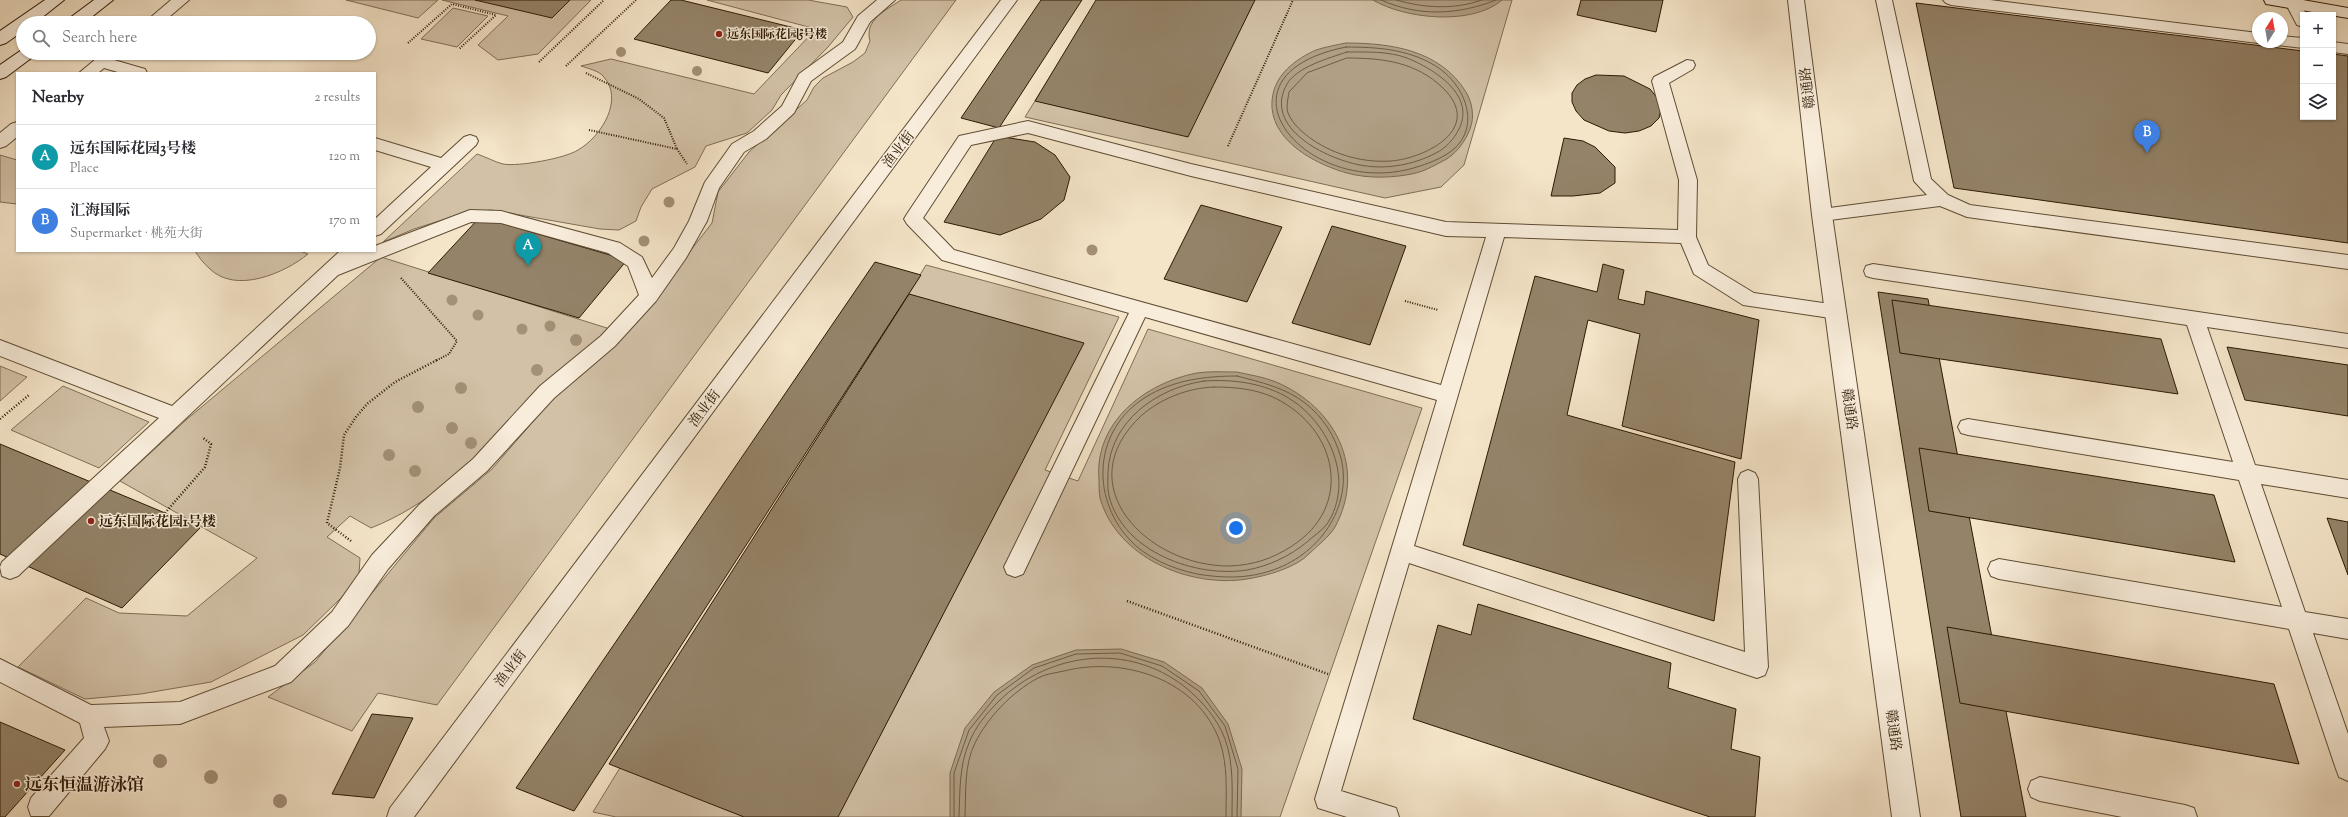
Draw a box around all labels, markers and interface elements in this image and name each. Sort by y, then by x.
north arrow [2252,12,2288,48]
map controls [2300,12,2336,120]
button: + [2300,12,2336,48]
search box [16,16,376,60]
place label: 远东国际花园5号楼 [727,26,827,44]
icon: search [30,27,52,49]
text: Search here [62,28,137,49]
marker: 远东国际花园5号楼 [714,29,724,39]
button: − [2300,48,2336,84]
street label: 赣通路 [1797,66,1821,110]
button: layers [2300,84,2336,120]
text: Nearby [32,86,84,110]
text: 2 results [315,89,360,107]
pin: B [2134,120,2160,153]
street label: 渔业街 [879,127,920,173]
text: 远东国际花园3号楼 [70,139,196,160]
text: A [40,148,50,166]
text: 120 m [329,148,360,166]
text: Place [70,160,99,178]
text: 汇海国际 [70,201,130,222]
text: B [41,212,49,230]
text: 170 m [329,212,360,230]
text: Supermarket · 桃苑大街 [70,225,203,243]
pin: A [515,233,541,266]
street label: 渔业街 [685,386,726,432]
street label: 赣通路 [1835,387,1861,431]
place label: 远东国际花园1号楼 [99,513,216,533]
marker: 远东国际花园1号楼 [86,516,96,526]
your location [1226,518,1246,538]
street label: 渔业街 [491,646,532,692]
street label: 赣通路 [1879,708,1905,752]
place label: 远东恒温游泳馆 [25,774,144,798]
marker: 远东恒温游泳馆 [12,779,22,789]

